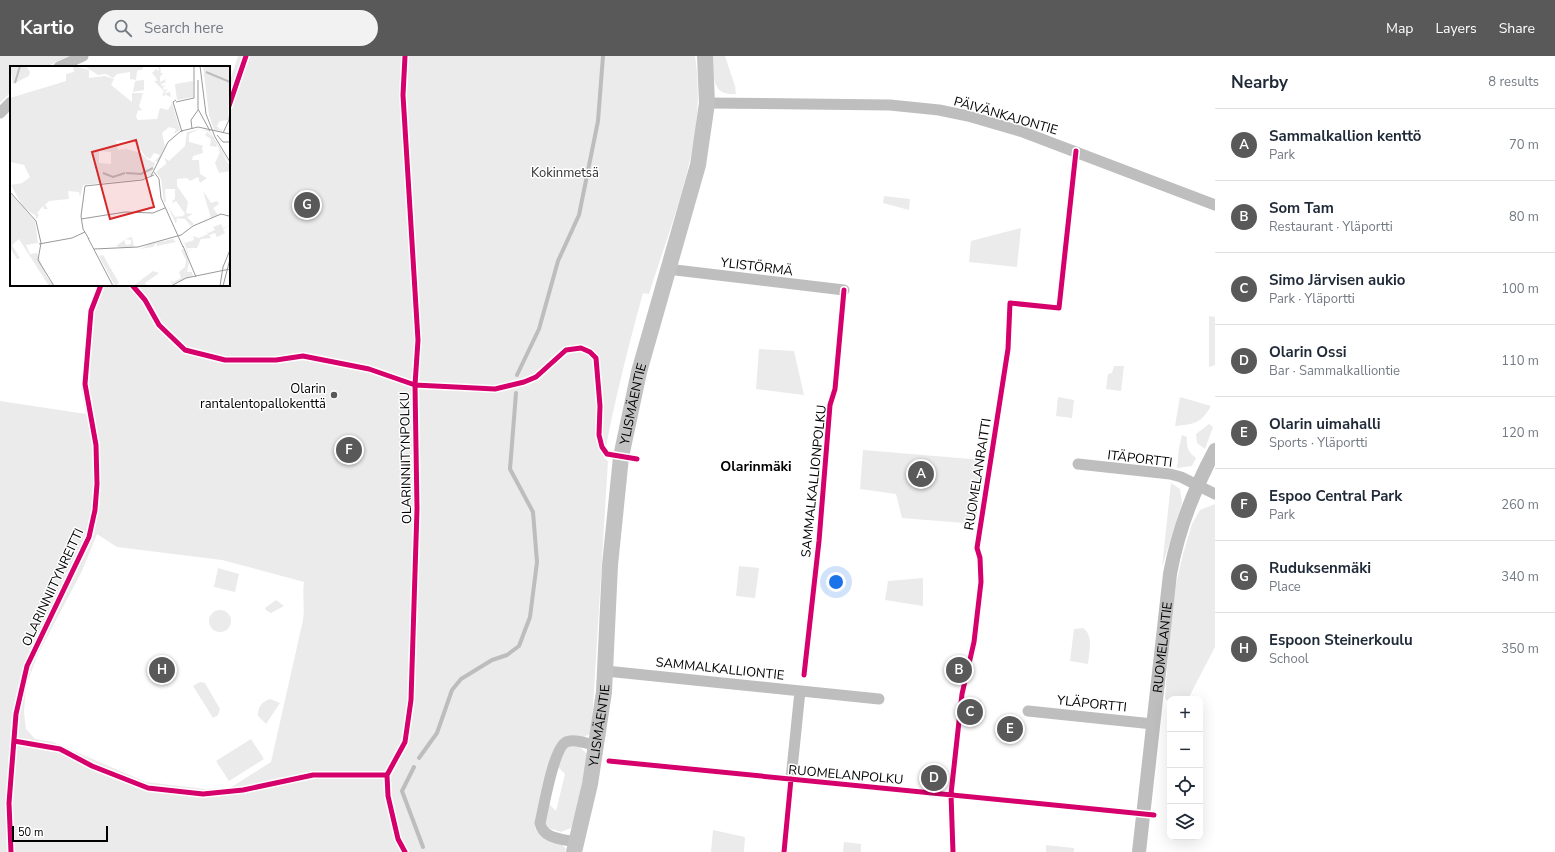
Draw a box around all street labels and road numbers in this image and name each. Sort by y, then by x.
street label: PÄIVÄNKAJONTIE [952,92,1060,139]
street label: YLISTÖRMÄ [719,253,795,280]
street label: YLISMÄENTIE [616,361,651,447]
street label: OLARINNIITYNPOLKU [396,392,416,524]
street label: SAMMALKALLIONPOLKU [797,404,831,558]
street label: RUOMELANRAITTI [960,417,996,531]
street label: ITÄPORTTI [1106,445,1174,472]
street label: OLARINNIITYNREITTI [18,525,88,649]
street label: RUOMELANTIE [1149,601,1177,694]
street label: SAMMALKALLIONTIE [655,653,785,685]
street label: YLISMÄENTIE [585,684,614,769]
street label: YLÄPORTTI [1055,690,1128,717]
street label: RUOMELANPOLKU [788,761,904,789]

